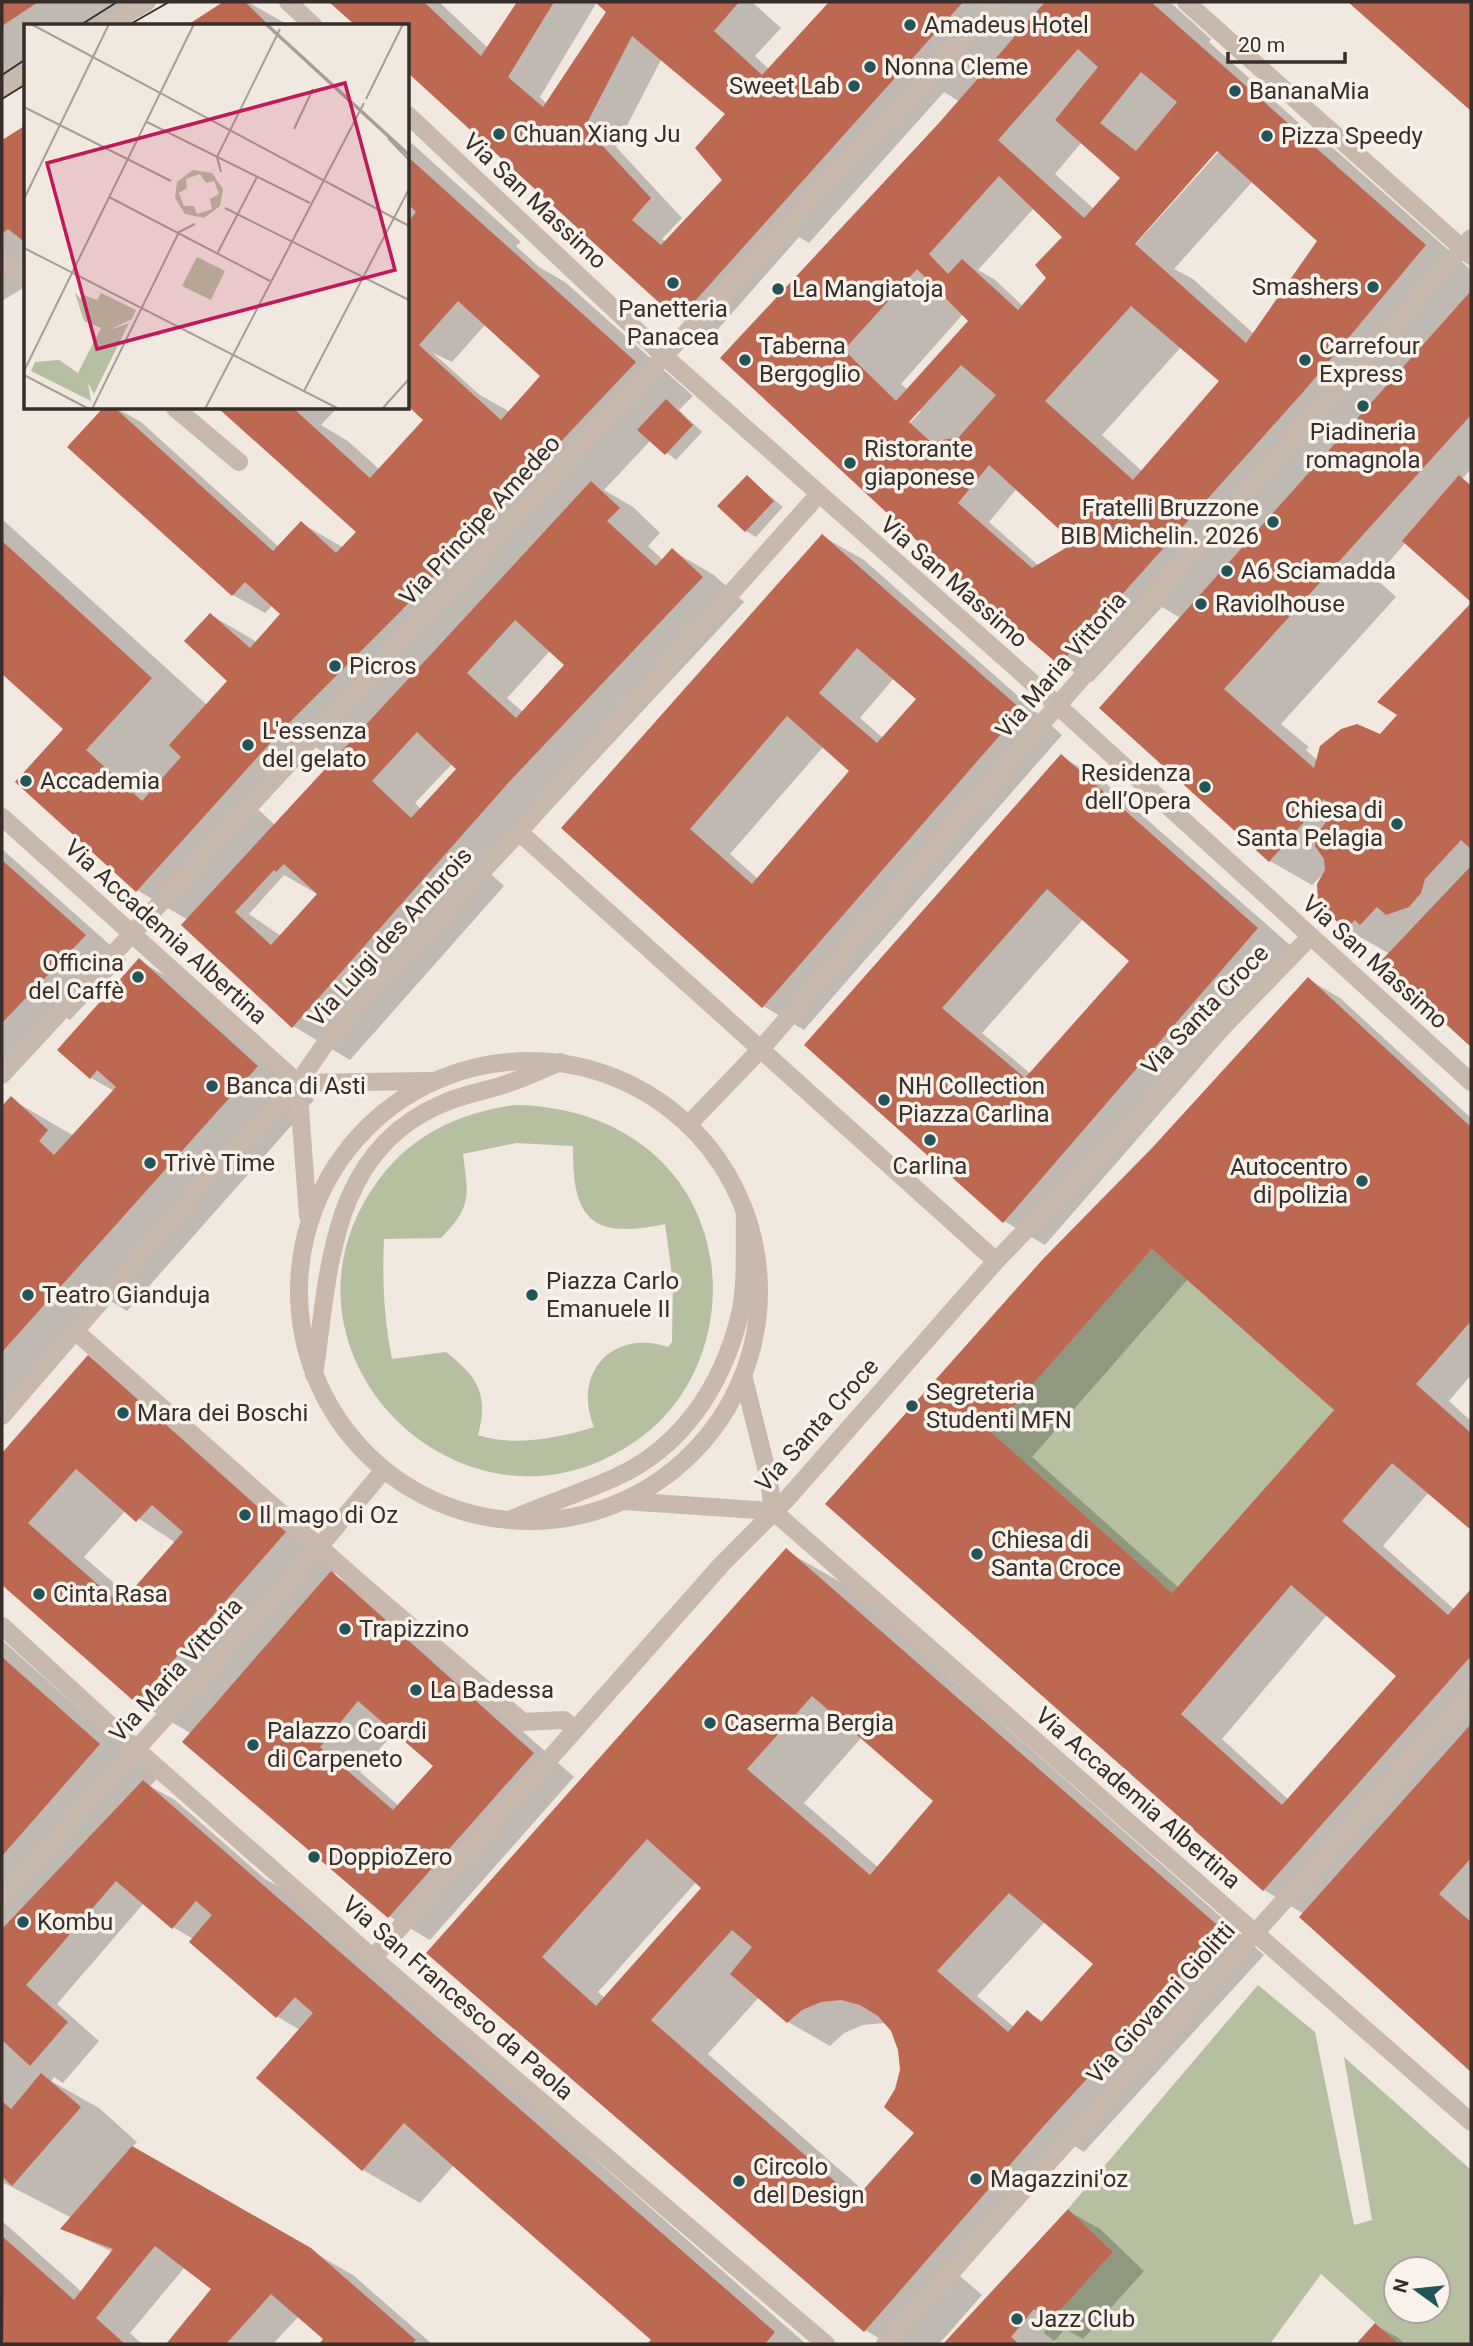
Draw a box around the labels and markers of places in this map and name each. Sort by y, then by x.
place label: Amadeus Hotel [924,11,1089,39]
marker: Amadeus Hotel [902,17,918,33]
place label: Nonna Cleme [884,53,1028,81]
marker: Nonna Cleme [862,59,878,75]
place label: Sweet Lab [729,72,840,100]
place label: BananaMia [1249,77,1369,105]
marker: Sweet Lab [846,78,862,94]
marker: BananaMia [1227,83,1243,99]
place label: Chuan Xiang Ju [513,120,680,148]
place label: Pizza Speedy [1281,122,1424,150]
marker: Chuan Xiang Ju [491,126,507,142]
marker: Pizza Speedy [1259,128,1275,144]
place label: Smashers [1252,273,1359,301]
marker: Panetteria Panacea [665,275,681,291]
place label: La Mangiatoja [792,275,944,303]
marker: Smashers [1365,279,1381,295]
marker: La Mangiatoja [770,281,786,297]
place label: Panetteria Panacea [618,295,728,351]
place label: Taberna Bergoglio [759,332,861,388]
place label: Carrefour Express [1319,332,1420,388]
marker: Taberna Bergoglio [737,352,753,368]
marker: Carrefour Express [1297,352,1313,368]
marker: Piadineria romagnola [1355,398,1371,414]
place label: Piadineria romagnola [1306,418,1421,474]
place label: Ristorante giaponese [864,435,975,491]
marker: Ristorante giaponese [842,455,858,471]
place label: Fratelli Bruzzone BIB Michelin. 2026 [1060,494,1259,550]
marker: Fratelli Bruzzone BIB Michelin. 2026 [1265,514,1281,530]
place label: A6 Sciamadda [1241,557,1396,585]
marker: A6 Sciamadda [1219,563,1235,579]
place label: Raviolhouse [1215,590,1345,618]
marker: Raviolhouse [1193,596,1209,612]
place label: Picros [349,652,417,680]
marker: Picros [327,658,343,674]
place label: L'essenza del gelato [262,717,367,773]
marker: L'essenza del gelato [240,737,256,753]
place label: Residenza dell’Opera [1081,759,1191,815]
place label: Accademia [40,767,160,795]
marker: Accademia [18,773,34,789]
marker: Residenza dell’Opera [1197,779,1213,795]
place label: Chiesa di Santa Pelagia [1237,796,1383,852]
marker: Chiesa di Santa Pelagia [1389,816,1405,832]
place label: Officina del Caffè [28,949,124,1005]
marker: Officina del Caffè [130,969,146,985]
place label: Banca di Asti [226,1072,366,1100]
place label: NH Collection Piazza Carlina [898,1072,1050,1128]
marker: Banca di Asti [204,1078,220,1094]
marker: NH Collection Piazza Carlina [876,1092,892,1108]
marker: Carlina [922,1132,938,1148]
place label: Trivè Time [164,1149,275,1177]
place label: Carlina [893,1152,967,1180]
place label: Autocentro di polizia [1230,1153,1348,1209]
marker: Trivè Time [142,1155,158,1171]
marker: Autocentro di polizia [1354,1173,1370,1189]
place label: Piazza Carlo Emanuele II [546,1267,679,1323]
place label: Teatro Gianduja [42,1281,210,1309]
marker: Teatro Gianduja [20,1287,36,1303]
marker: Piazza Carlo Emanuele II [524,1287,540,1303]
place label: Segreteria Studenti MFN [926,1378,1072,1434]
marker: Segreteria Studenti MFN [904,1398,920,1414]
place label: Mara dei Boschi [137,1399,308,1427]
marker: Mara dei Boschi [115,1405,131,1421]
place label: Il mago di Oz [259,1501,398,1529]
marker: Il mago di Oz [237,1507,253,1523]
place label: Chiesa di Santa Croce [991,1526,1121,1582]
marker: Chiesa di Santa Croce [969,1546,985,1562]
place label: Cinta Rasa [53,1580,168,1608]
marker: Cinta Rasa [31,1586,47,1602]
place label: Trapizzino [359,1615,469,1643]
marker: Trapizzino [337,1621,353,1637]
place label: La Badessa [430,1676,554,1704]
marker: La Badessa [408,1682,424,1698]
place label: Caserma Bergia [724,1709,894,1737]
marker: Caserma Bergia [702,1715,718,1731]
place label: Palazzo Coardi di Carpeneto [267,1717,427,1773]
marker: Palazzo Coardi di Carpeneto [245,1737,261,1753]
place label: DoppioZero [328,1843,452,1871]
marker: DoppioZero [306,1849,322,1865]
place label: Kombu [37,1908,113,1936]
marker: Kombu [15,1914,31,1930]
place label: Circolo del Design [753,2153,864,2209]
place label: Magazzini'oz [990,2165,1128,2193]
marker: Magazzini'oz [968,2171,984,2187]
marker: Circolo del Design [731,2173,747,2189]
place label: Jazz Club [1031,2305,1135,2333]
marker: Jazz Club [1009,2311,1025,2327]

